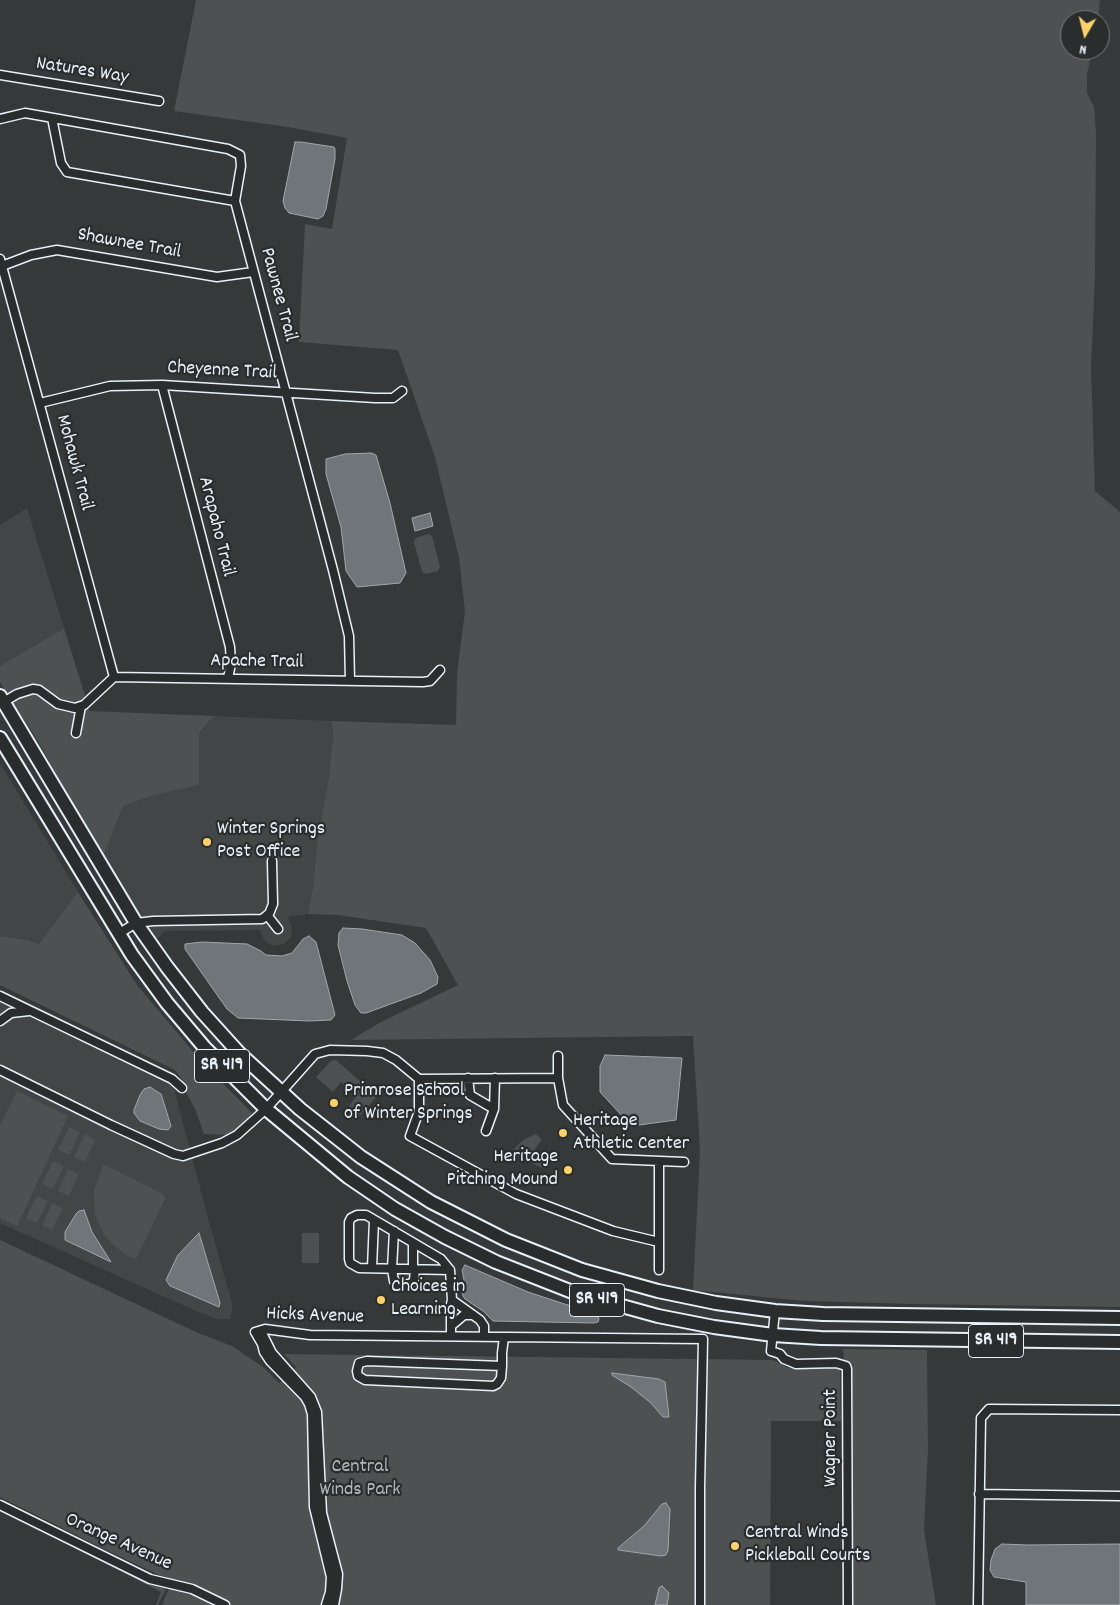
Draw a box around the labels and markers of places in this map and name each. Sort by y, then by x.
place label: Winter Springs Post Office [217,818,325,865]
marker: Winter Springs Post Office [201,836,213,848]
place label: Primrose School of Winter Springs [344,1080,473,1127]
marker: Primrose School of Winter Springs [328,1097,340,1109]
place label: Heritage Athletic Center [573,1110,689,1157]
marker: Heritage Athletic Center [557,1127,569,1139]
place label: Heritage Pitching Mound [447,1146,558,1193]
marker: Heritage Pitching Mound [562,1164,574,1176]
place label: Choices in Learning [391,1276,465,1323]
marker: Choices in Learning [375,1294,387,1306]
place label: Central Winds Pickleball Courts [745,1522,870,1569]
marker: Central Winds Pickleball Courts [729,1540,741,1552]

